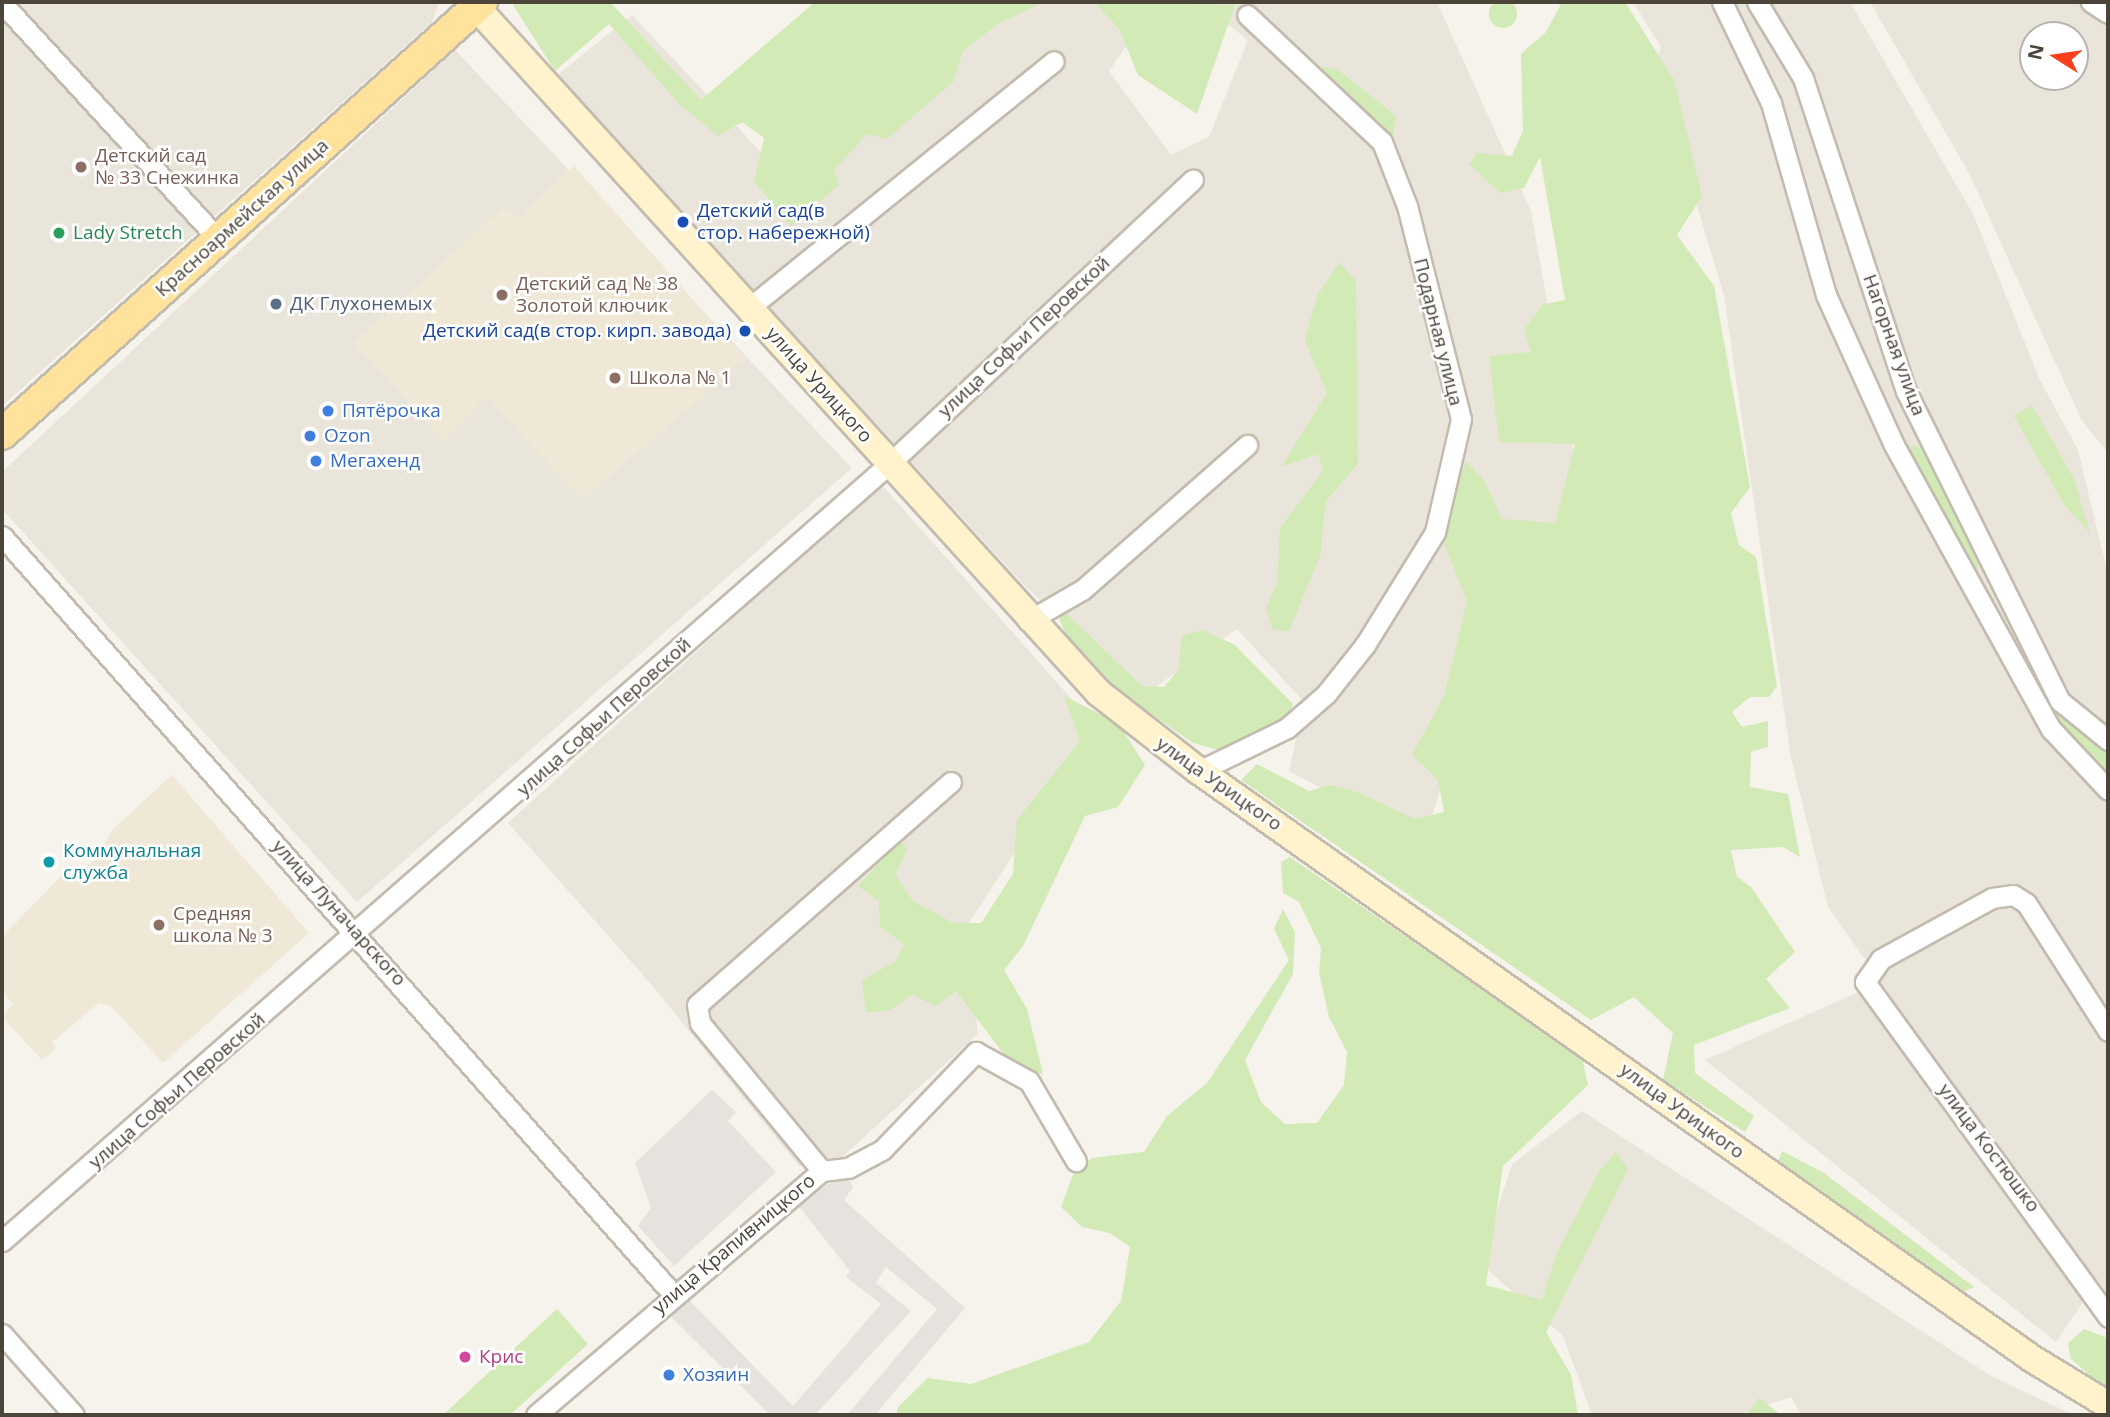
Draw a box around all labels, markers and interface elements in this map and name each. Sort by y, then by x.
north arrow [2019,21,2089,91]
text: N [2021,42,2050,62]
street label: Красноармейская улица [151,134,333,302]
place label: Детский сад № 33 Снежинка [95,145,239,189]
marker: Детский сад № 33 Снежинка [73,159,89,175]
place label: Детский сад(в стор. набережной) [697,200,870,244]
marker: Детский сад(в стор. набережной) [675,214,691,230]
place label: Lady Stretch [73,222,183,244]
marker: Lady Stretch [51,225,67,241]
street label: улица Софьи Перовской [934,252,1114,422]
street label: Подарная улица [1409,256,1467,408]
street label: Нагорная улица [1858,271,1930,419]
place label: Детский сад № 38 Золотой ключик [516,273,678,317]
marker: Детский сад № 38 Золотой ключик [494,287,510,303]
place label: ДК Глухонемых [290,293,432,315]
marker: ДК Глухонемых [268,296,284,312]
place label: Детский сад(в стор. кирп. завода) [423,320,731,342]
street label: улица Урицкого [761,322,877,448]
marker: Детский сад(в стор. кирп. завода) [737,323,753,339]
place label: Школа № 1 [629,367,731,389]
marker: Школа № 1 [607,370,623,386]
place label: Пятёрочка [342,400,441,422]
marker: Пятёрочка [320,403,336,419]
place label: Ozon [324,425,371,447]
marker: Ozon [302,428,318,444]
place label: Мегахенд [330,450,420,472]
marker: Мегахенд [308,453,324,469]
street label: улица Софьи Перовской [512,633,696,801]
street label: улица Урицкого [1152,732,1286,836]
street label: улица Луначарского [267,835,411,991]
place label: Коммунальная служба [63,840,201,884]
marker: Коммунальная служба [41,854,57,870]
place label: Средняя школа № 3 [173,903,273,947]
marker: Средняя школа № 3 [151,917,167,933]
street label: улица Софьи Перовской [84,1008,270,1174]
street label: улица Урицкого [1615,1058,1749,1164]
street label: улица Костюшко [1933,1079,2045,1217]
street label: улица Крапивницкого [648,1169,820,1319]
place label: Крис [479,1346,523,1368]
marker: Крис [457,1349,473,1365]
place label: Хозяин [683,1364,749,1386]
marker: Хозяин [661,1367,677,1383]

